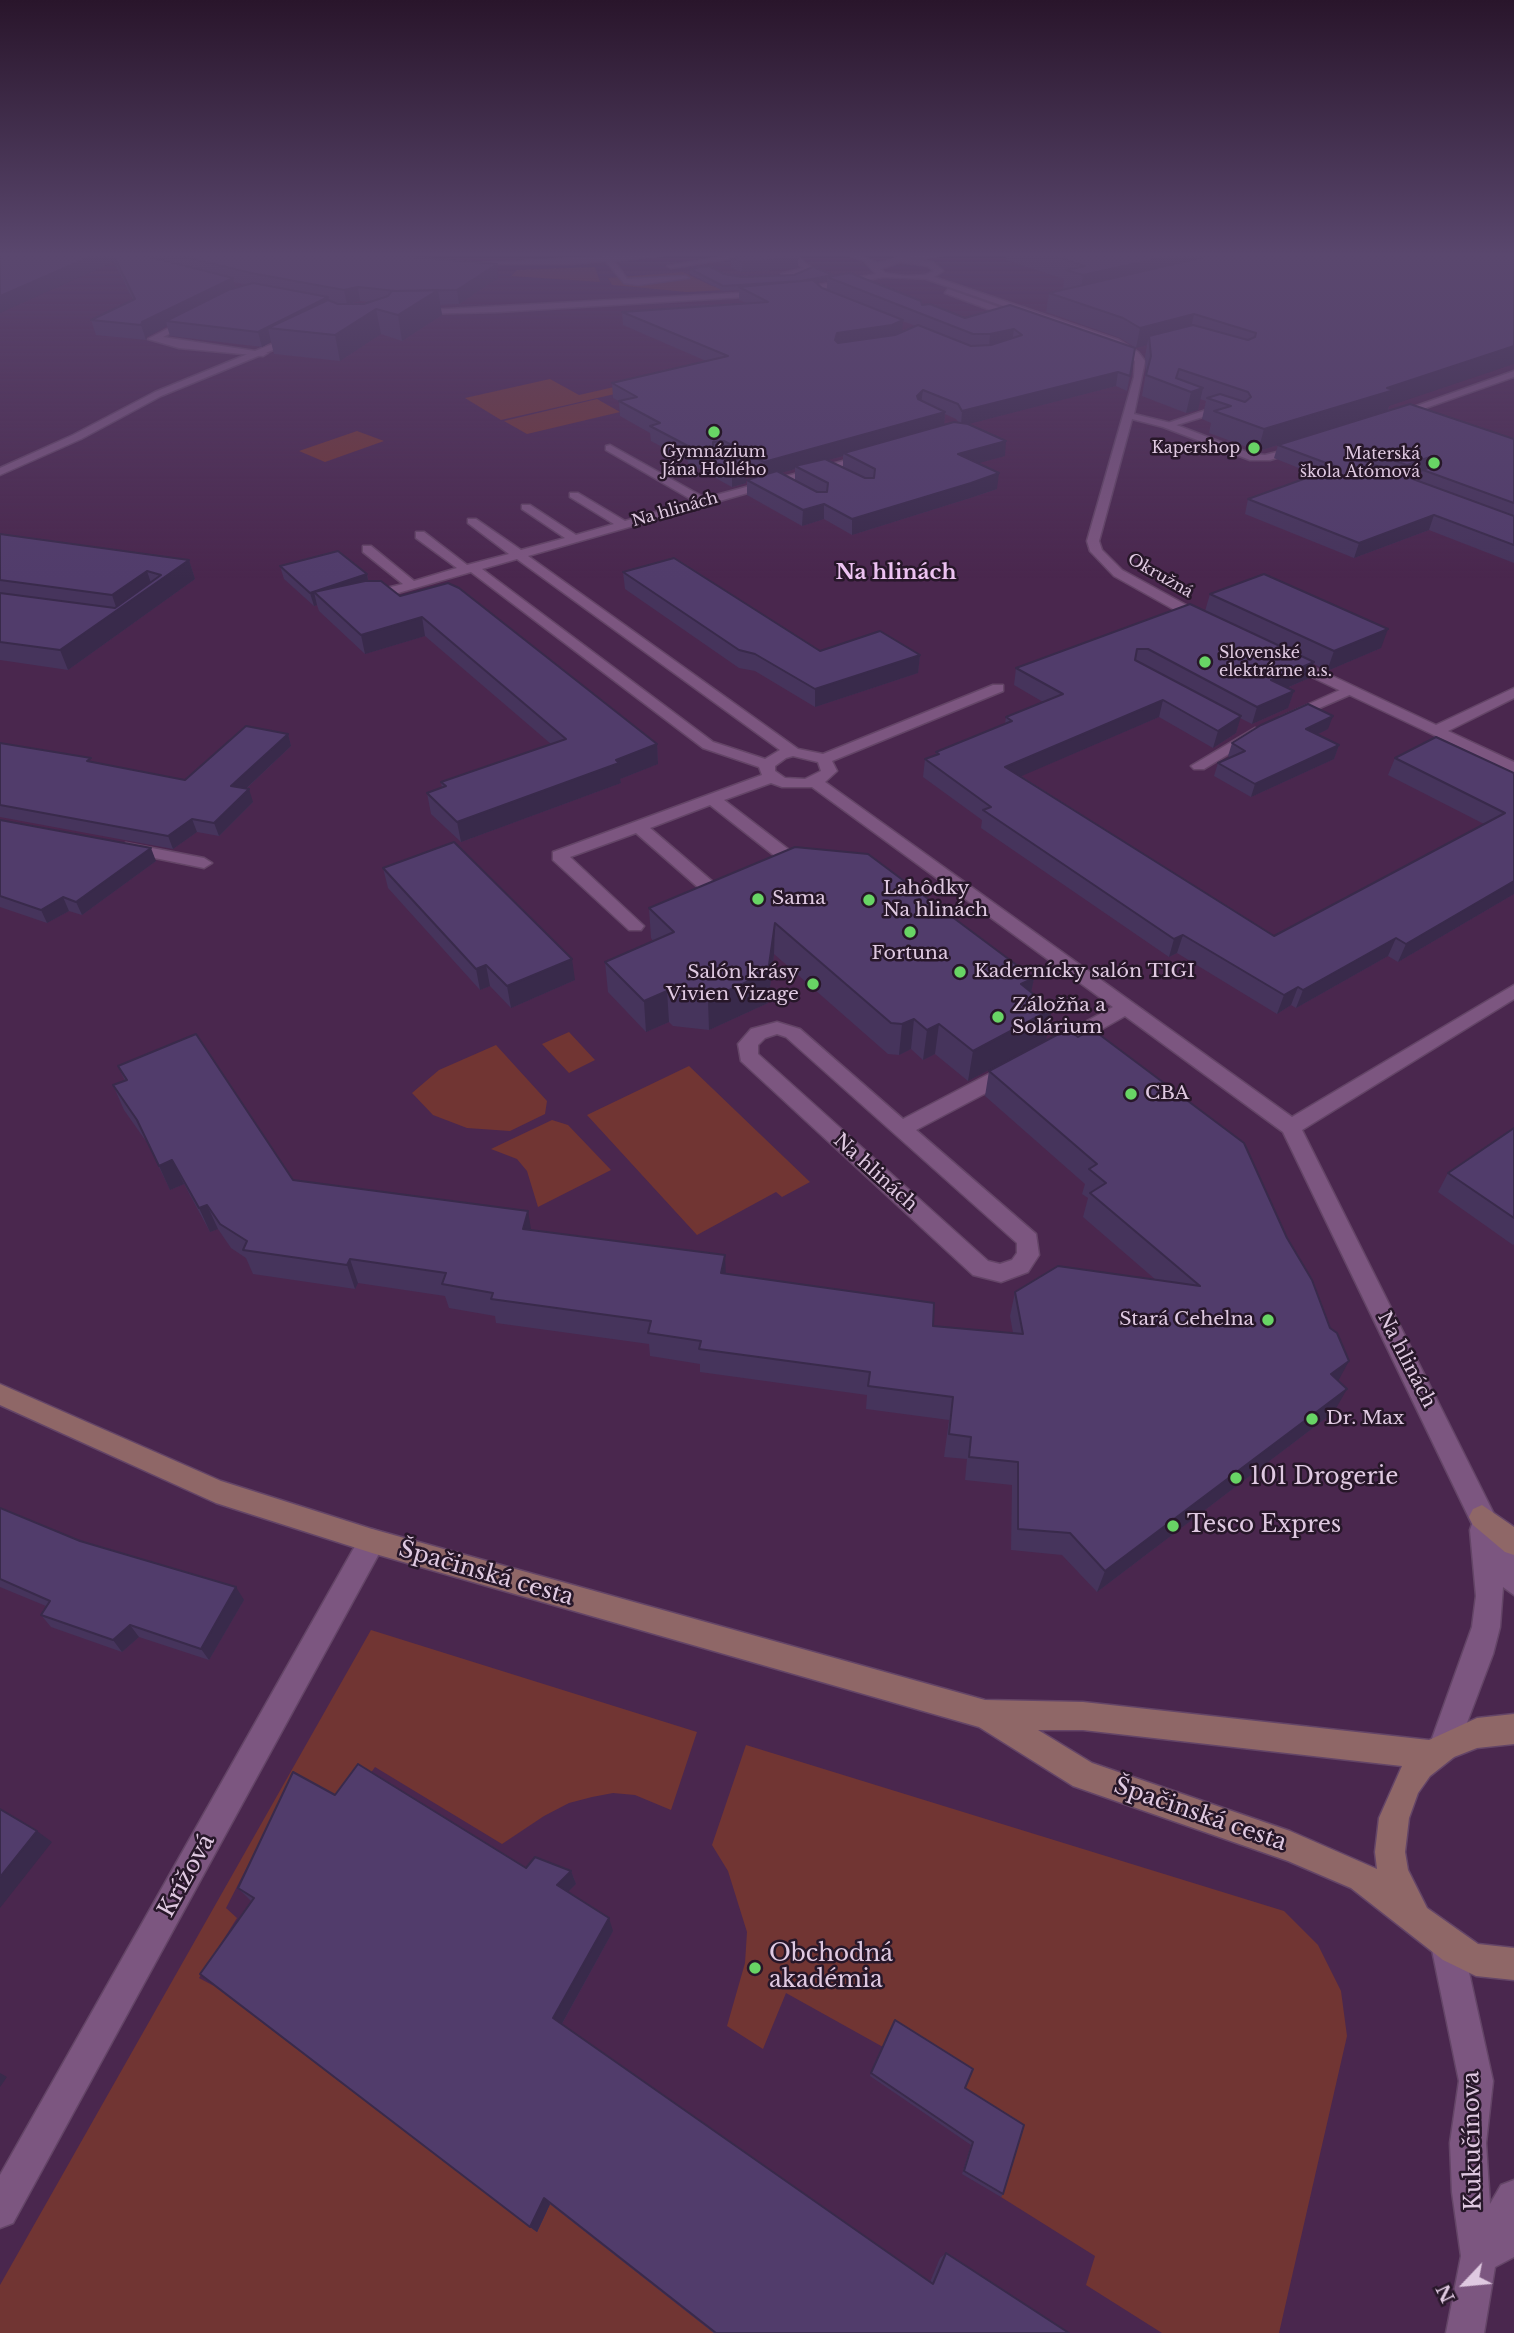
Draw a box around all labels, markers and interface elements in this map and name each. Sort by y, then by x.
marker: Gymnázium Jána Hollého [706,424,722,440]
place label: Kapershop [1151,438,1240,458]
marker: Kapershop [1246,440,1262,456]
place label: Gymnázium Jána Hollého [662,442,766,480]
place label: Materská škola Atómová [1300,444,1420,482]
marker: Materská škola Atómová [1426,455,1442,471]
street label: Na hlinách [630,489,720,531]
street label: Okružná [1124,550,1196,602]
district label: Na hlinách [836,560,956,586]
place label: Slovenské elektrárne a.s. [1219,643,1332,681]
marker: Slovenské elektrárne a.s. [1197,654,1213,670]
place label: Lahôdky Na hlinách [883,878,988,922]
place label: Sama [772,888,826,910]
marker: Sama [750,891,766,907]
marker: Lahôdky Na hlinách [861,892,877,908]
marker: Fortuna [902,924,918,940]
place label: Fortuna [872,943,948,965]
place label: Kadernícky salón TIGI [974,961,1195,983]
place label: Salón krásy Vivien Vizage [666,962,799,1006]
marker: Kadernícky salón TIGI [952,964,968,980]
marker: Salón krásy Vivien Vizage [805,976,821,992]
place label: Záložňa a Solárium [1012,995,1106,1039]
marker: Záložňa a Solárium [990,1009,1006,1025]
place label: CBA [1145,1083,1189,1105]
marker: CBA [1123,1086,1139,1102]
street label: Na hlinách [828,1129,922,1217]
street label: Na hlinách [1372,1308,1440,1412]
place label: Stará Cehelna [1119,1309,1254,1331]
marker: Stará Cehelna [1260,1312,1276,1328]
place label: Dr. Max [1326,1408,1404,1430]
marker: Dr. Max [1304,1411,1320,1427]
place label: 101 Drogerie [1250,1464,1398,1492]
marker: 101 Drogerie [1228,1470,1244,1486]
place label: Tesco Expres [1187,1512,1341,1540]
marker: Tesco Expres [1165,1518,1181,1534]
street label: Špačinská cesta [395,1536,577,1612]
street label: Špačinská cesta [1110,1773,1290,1857]
street label: Krížová [153,1830,221,1922]
place label: Obchodná akadémia [769,1941,893,1995]
marker: Obchodná akadémia [747,1960,763,1976]
street label: Kukučínova [1458,2071,1488,2211]
north arrow [1430,2249,1500,2319]
text: N [1431,2280,1460,2306]

